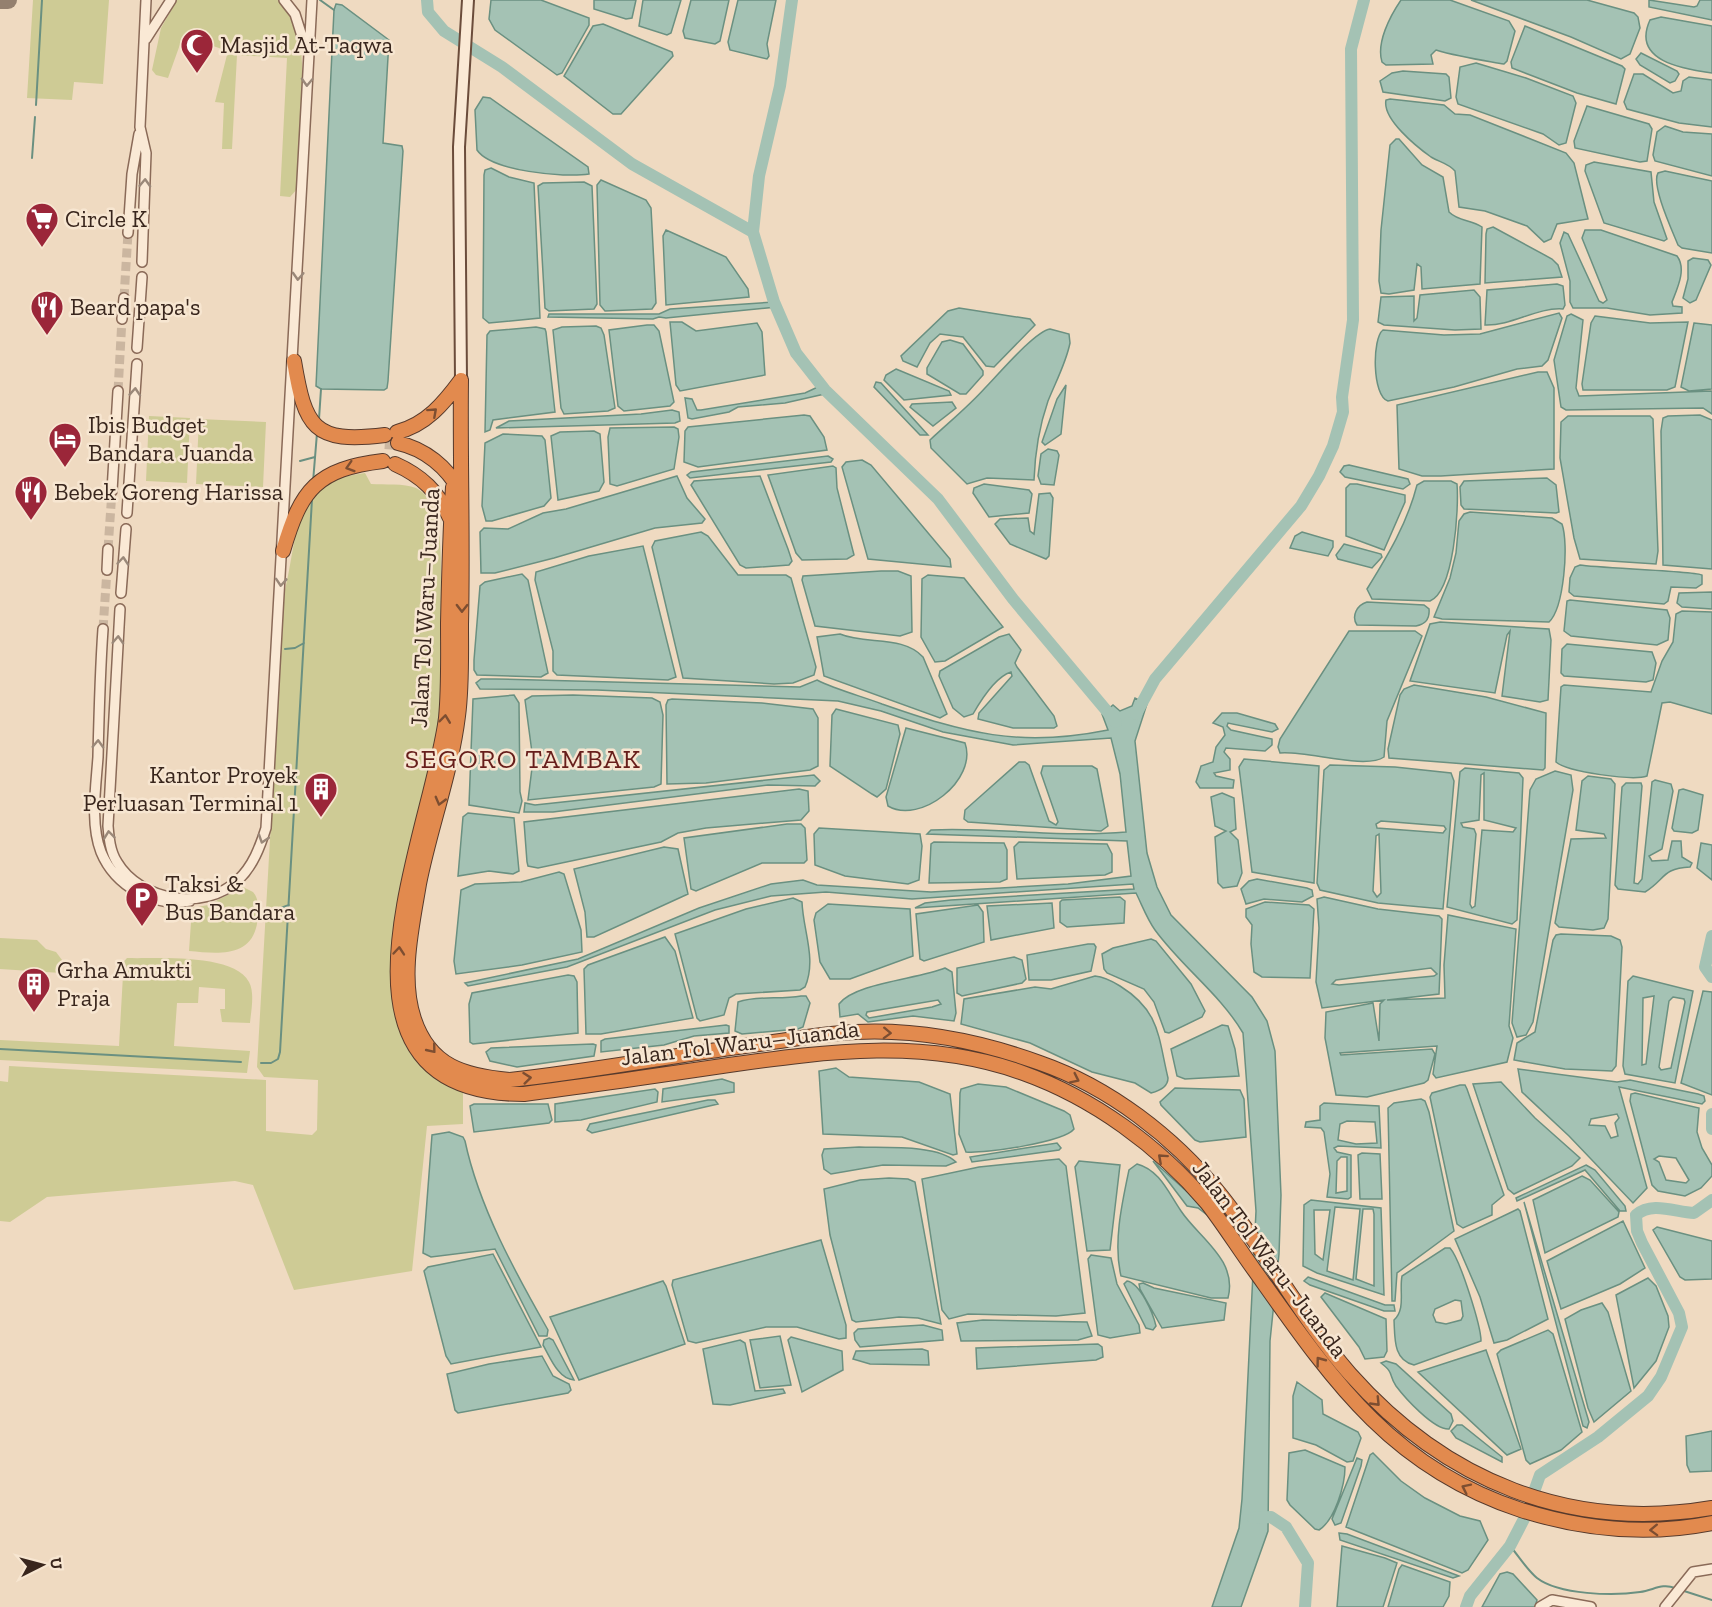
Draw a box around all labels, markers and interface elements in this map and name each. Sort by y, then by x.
mosque icon: Masjid At-Taqwa [179,27,215,74]
place label: Masjid At-Taqwa [220,30,393,59]
one-way arrow [301,77,314,86]
one-way arrow [138,178,151,187]
supermarket icon: Circle K [24,201,60,248]
place label: Circle K [65,204,148,233]
one-way arrow [292,272,305,281]
restaurant icon: Beard papa's [29,289,65,336]
place label: Beard papa's [70,292,200,321]
one-way arrow [129,388,142,397]
one-way arrow [427,408,437,419]
place label: Ibis Budget Bandara Juanda [88,410,254,467]
hotel icon: Ibis Budget Bandara Juanda [47,421,83,468]
one-way arrow [345,460,356,472]
restaurant icon: Bebek Goreng Harissa [13,474,49,521]
place label: Bebek Goreng Harissa [54,477,284,506]
street label: Jalan Tol Waru–Juanda [404,487,445,729]
one-way arrow [116,556,129,565]
one-way arrow [274,577,287,586]
one-way arrow [456,603,468,612]
one-way arrow [112,635,125,644]
one-way arrow [438,714,451,724]
one-way arrow [92,740,105,749]
district label: SEGORO TAMBAK [405,743,641,775]
place label: Kantor Proyek Perluasan Terminal 1 [83,760,299,817]
building icon: Kantor Proyek Perluasan Terminal 1 [303,771,339,818]
one-way arrow [435,795,447,805]
one-way arrow [103,830,116,839]
one-way arrow [258,833,270,844]
place label: Taksi & Bus Bandara [165,869,296,926]
parking icon: Taksi & Bus Bandara [124,880,160,927]
one-way arrow [392,946,405,955]
place label: Grha Amukti Praja [57,955,191,1012]
building icon: Grha Amukti Praja [16,966,52,1013]
street label: Jalan Tol Waru–Juanda [619,1013,861,1072]
one-way arrow [883,1026,892,1039]
one-way arrow [424,1042,435,1053]
one-way arrow [523,1072,532,1085]
one-way arrow [1068,1072,1079,1083]
one-way arrow [1159,1154,1169,1165]
street label: Jalan Tol Waru–Juanda [1187,1154,1354,1364]
one-way arrow [1316,1357,1327,1368]
one-way arrow [1369,1394,1380,1405]
one-way arrow [1461,1483,1472,1495]
one-way arrow [1649,1523,1658,1536]
north arrow [12,1535,72,1595]
text: U [46,1557,67,1571]

